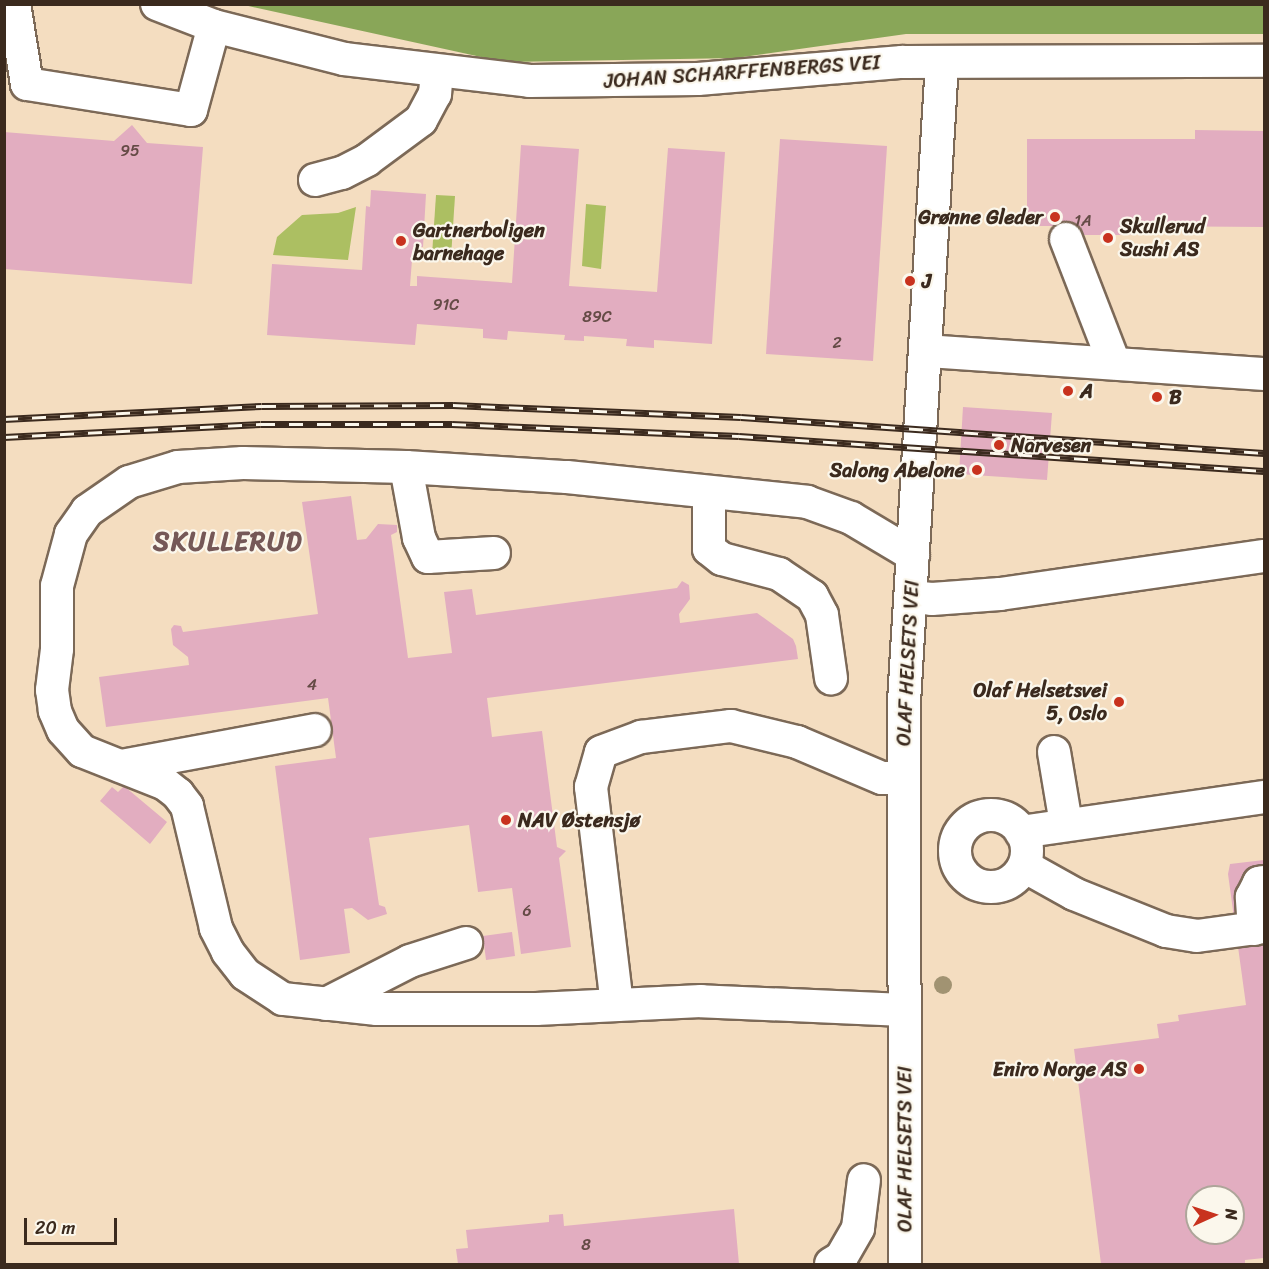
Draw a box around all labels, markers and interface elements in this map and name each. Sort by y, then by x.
street label: JOHAN SCHARFFENBERGS VEI [605,50,879,94]
house number: 95 [120,141,140,161]
place label: Grønne Gleder [918,205,1043,229]
marker: Grønne Gleder [1048,210,1062,224]
house number: 1A [1074,211,1092,231]
place label: Skullerud Sushi AS [1120,214,1205,261]
place label: Gartnerboligen barnehage [413,218,545,265]
marker: Skullerud Sushi AS [1101,231,1115,245]
marker: Gartnerboligen barnehage [394,234,408,248]
place label: J [922,269,931,293]
marker: J [903,274,917,288]
house number: 91C [433,295,459,315]
house number: 89C [582,307,612,327]
house number: 2 [832,333,842,353]
place label: A [1080,379,1093,403]
marker: A [1061,384,1075,398]
place label: B [1169,385,1182,409]
marker: B [1150,390,1164,404]
place label: Narvesen [1011,433,1091,457]
marker: Narvesen [992,438,1006,452]
place label: Salong Abelone [830,458,965,482]
marker: Salong Abelone [970,463,984,477]
district label: SKULLERUD [153,526,303,558]
street label: OLAF HELSETS VEI [892,580,924,746]
house number: 4 [307,675,317,695]
place label: Olaf Helsetsvei 5, Oslo [973,678,1107,725]
marker: Olaf Helsetsvei 5, Oslo [1112,695,1126,709]
place label: NAV Østensjø [518,808,640,832]
marker: NAV Østensjø [499,813,513,827]
house number: 6 [522,901,532,921]
place label: Eniro Norge AS [993,1057,1127,1081]
marker: Eniro Norge AS [1132,1062,1146,1076]
street label: OLAF HELSETS VEI [893,1067,917,1231]
north arrow [1185,1185,1245,1245]
scale bar [27,1206,120,1244]
text: N [1217,1208,1246,1220]
text: 20 m [35,1212,75,1244]
house number: 8 [581,1235,591,1255]

